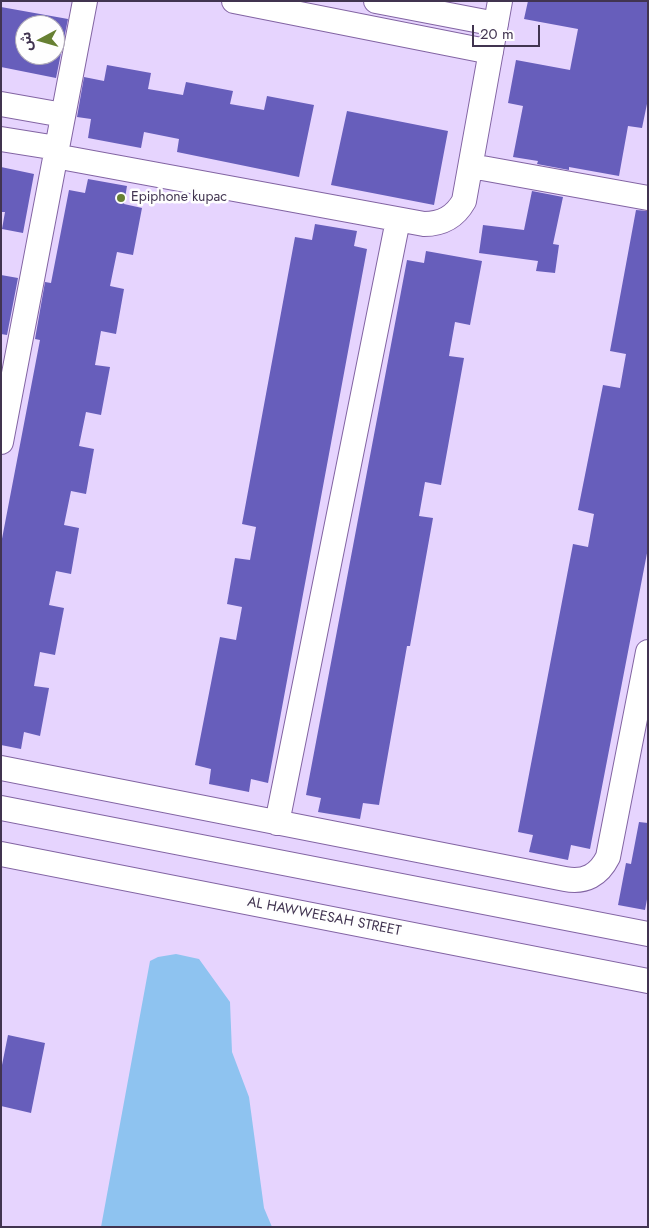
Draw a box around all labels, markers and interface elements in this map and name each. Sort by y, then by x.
north arrow [15,15,65,65]
scale bar [474,15,542,47]
text: 20 m [480,23,514,45]
text: ش [15,31,37,52]
place label: Epiphone kupac [131,190,227,206]
marker: Epiphone kupac [115,192,127,204]
street label: AL HAWWEESAH STREET [246,894,402,940]

